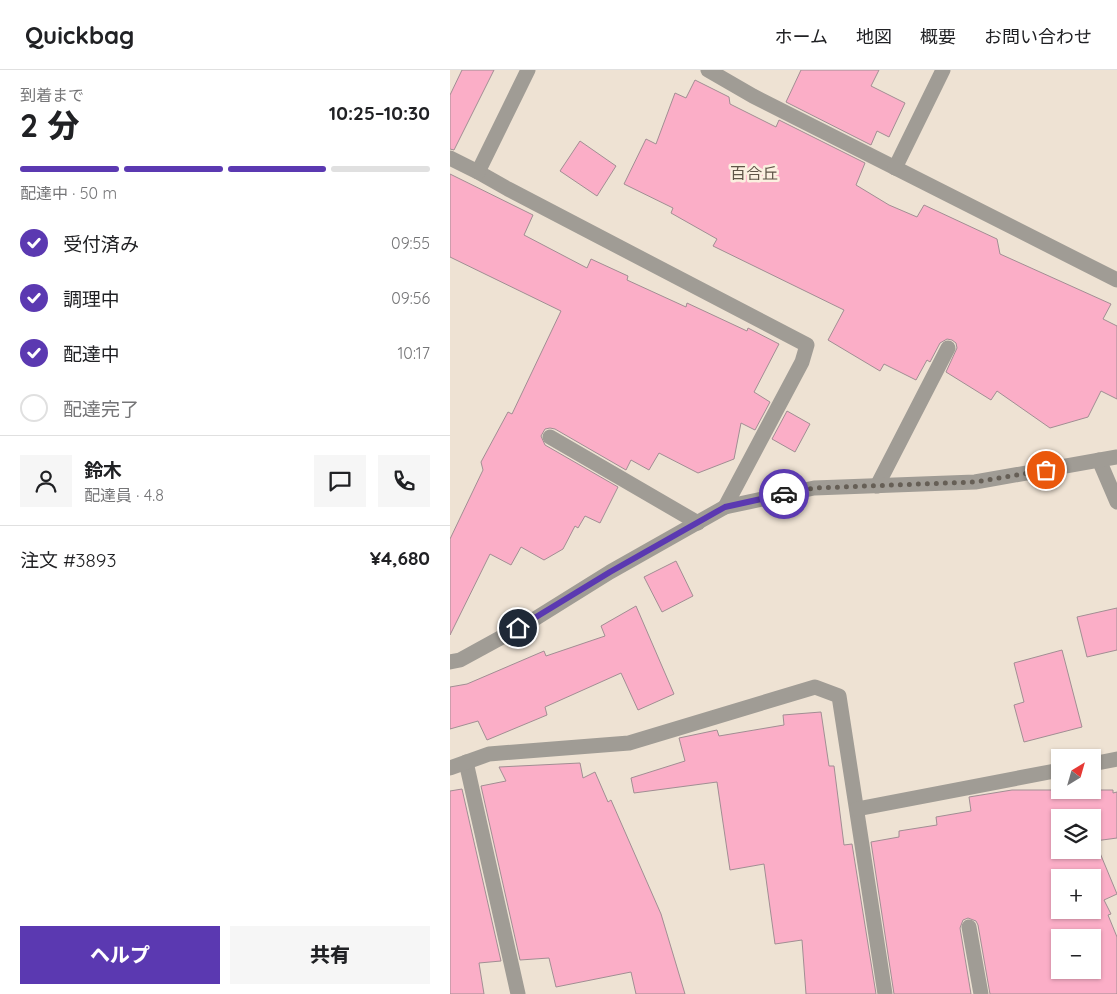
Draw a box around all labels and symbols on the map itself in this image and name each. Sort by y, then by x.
district label: 百合丘 [730,163,778,183]
pin [1025,449,1067,491]
courier [759,469,809,519]
pin [497,607,539,649]
north arrow [1051,749,1101,799]

